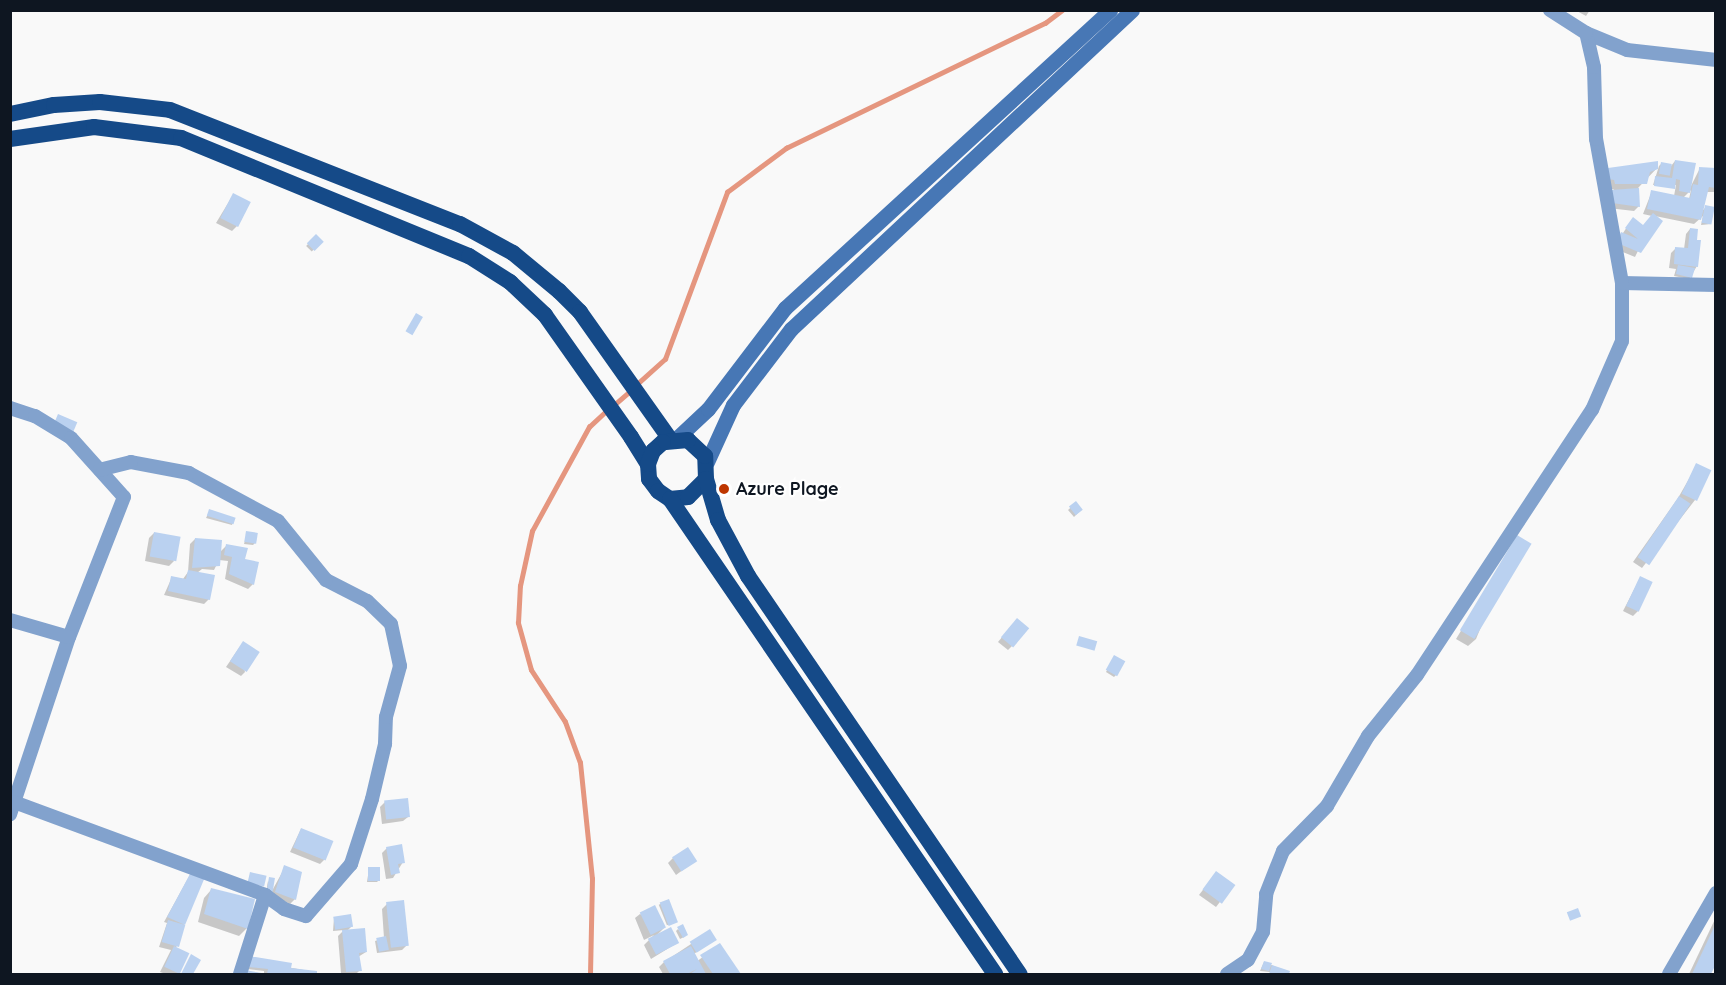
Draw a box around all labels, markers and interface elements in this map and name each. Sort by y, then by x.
place label: Azure Plage [736,478,839,500]
marker: Azure Plage [717,482,731,496]

